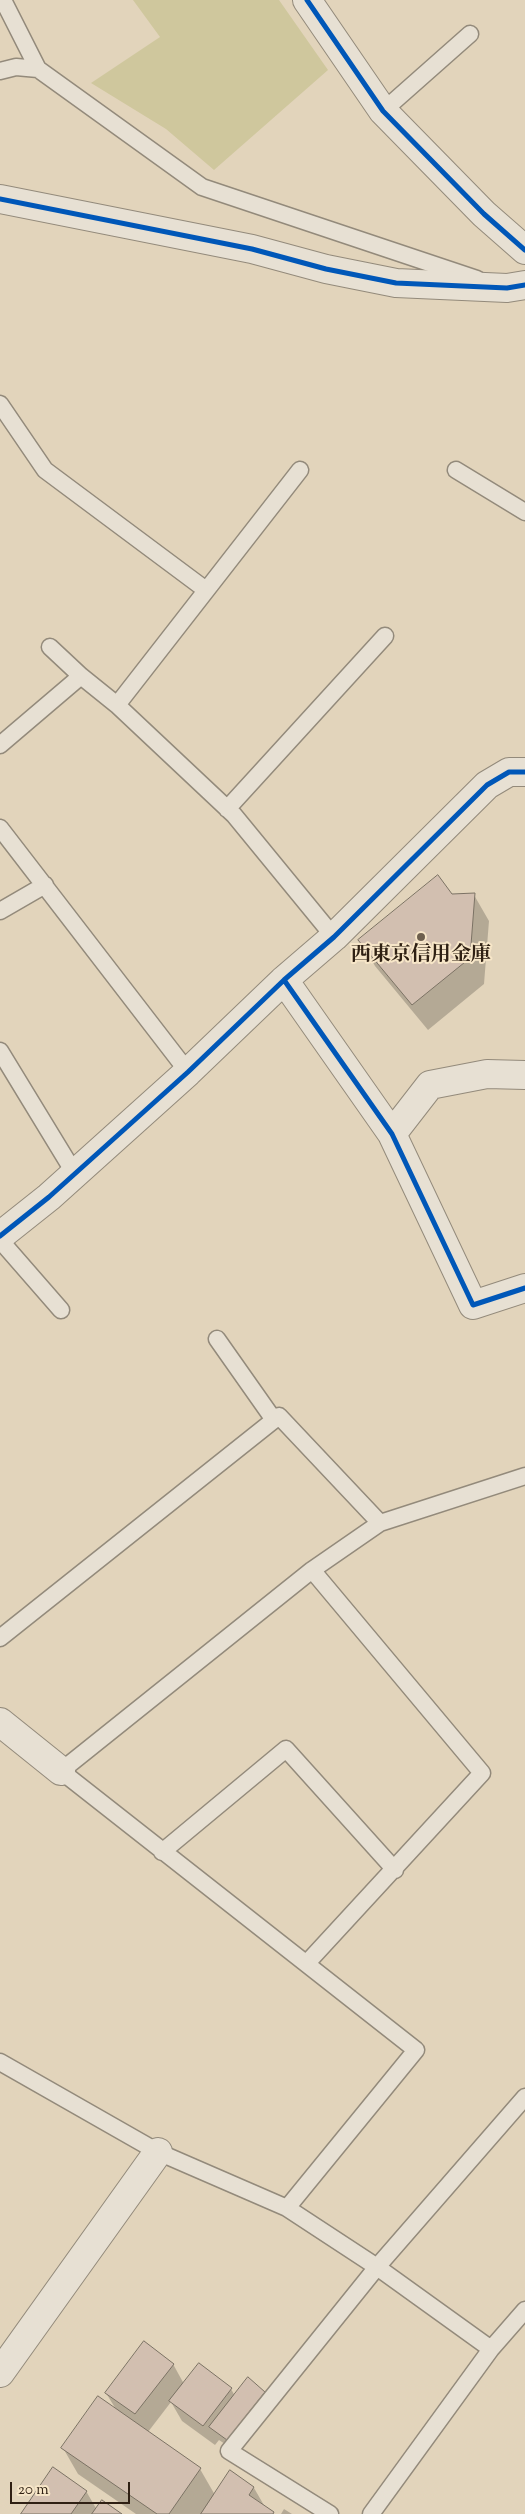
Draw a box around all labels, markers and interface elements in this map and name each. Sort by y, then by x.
marker: 西東京信用金庫 [415,931,427,943]
place label: 西東京信用金庫 [351,945,491,969]
scale bar [12,2472,132,2504]
text: 20 m [18,2480,49,2501]

